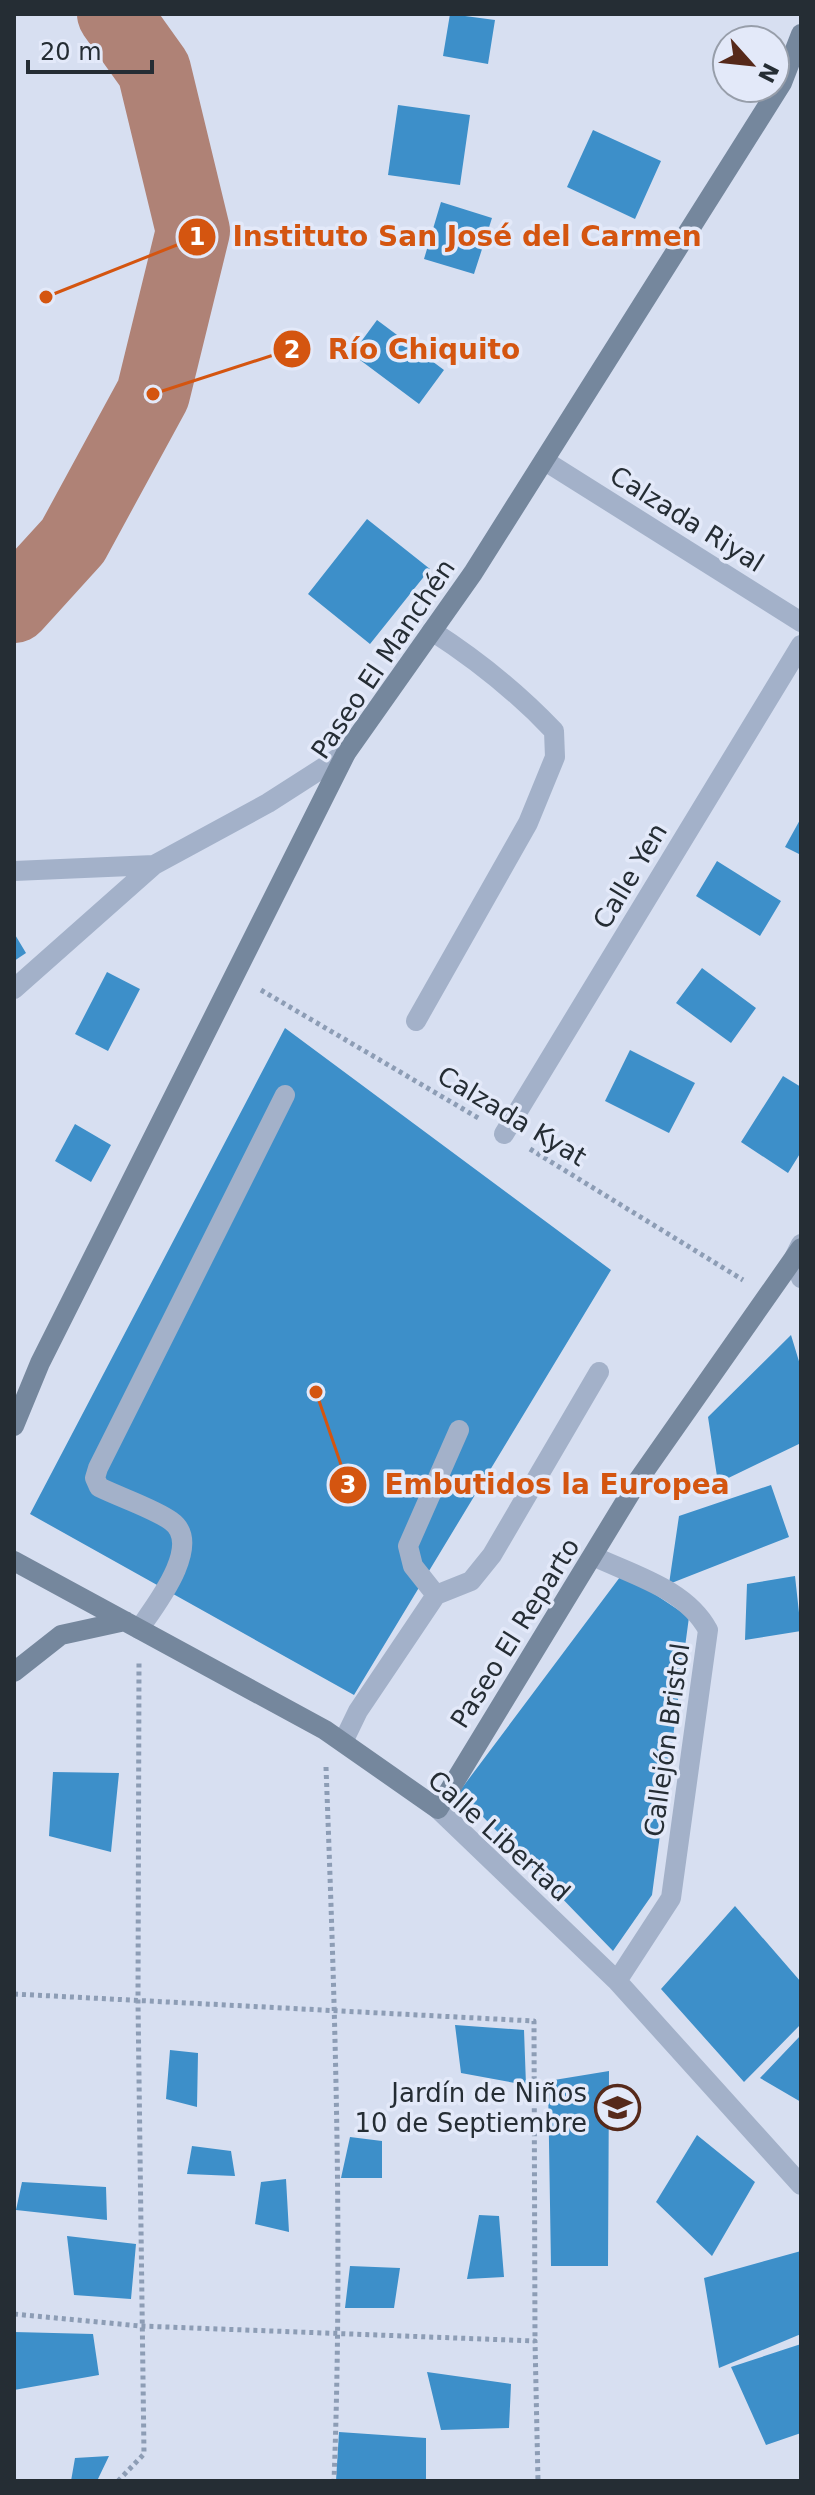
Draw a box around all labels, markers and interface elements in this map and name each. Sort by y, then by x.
scale bar [28,24,152,74]
north arrow [711,24,791,104]
text: 20 m [40,38,102,66]
text: N [753,59,784,87]
callout: Instituto San José del Carmen [177,211,718,263]
text: Instituto San José del Carmen [232,220,702,253]
text: 1 [189,223,205,251]
callout: Río Chiquito [272,323,537,375]
text: Río Chiquito [328,333,520,366]
text: 2 [284,336,300,364]
street label: Calzada Riyal [605,460,769,578]
street label: Paseo El Manchén [305,554,461,764]
street label: Calle Yen [587,818,673,934]
street label: Calzada Kyat [432,1060,592,1172]
callout: Embutidos la Europea [328,1459,746,1511]
text: Embutidos la Europea [384,1468,730,1501]
text: 3 [340,1471,356,1499]
street label: Paseo El Reparto [444,1533,586,1733]
street label: Callejón Bristol [639,1641,695,1839]
street label: Calle Libertad [422,1765,576,1907]
place label: Jardín de Niños 10 de Septiembre [355,2078,587,2138]
school or university icon: Jardín de Niños 10 de Septiembre [594,2084,642,2132]

